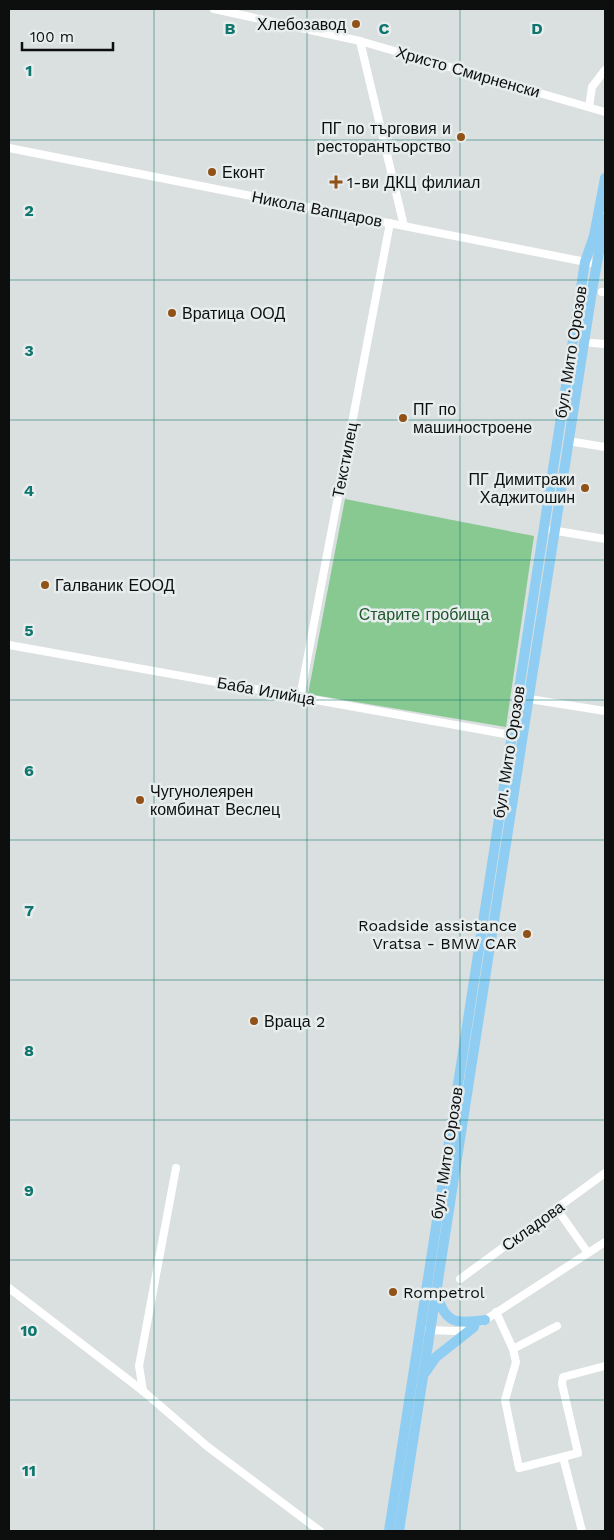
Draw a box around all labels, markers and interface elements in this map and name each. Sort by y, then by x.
place label: Хлебозавод [257,15,347,34]
marker: Хлебозавод [350,18,362,30]
text: B [225,19,236,38]
text: C [379,19,390,38]
text: D [531,19,543,38]
scale bar [22,20,114,52]
text: 100 m [30,28,74,46]
street label: Христо Смирненски [394,42,542,102]
text: 1 [26,61,32,80]
place label: ПГ по търговия и ресторантьорство [317,119,451,156]
marker: ПГ по търговия и ресторантьорство [455,131,467,143]
place label: Еконт [222,163,266,182]
marker: Еконт [206,166,218,178]
place label: 1-ви ДКЦ филиал [347,173,480,192]
marker: 1-ви ДКЦ филиал [329,175,343,189]
street label: Никола Вапцаров [250,187,384,231]
text: 2 [24,201,34,220]
street label: бул. Мито Орозов [551,284,591,420]
place label: Вратица ООД [182,304,285,323]
marker: Вратица ООД [166,307,178,319]
text: 3 [24,341,34,360]
place label: ПГ по машиностроене [413,400,532,437]
marker: ПГ по машиностроене [397,412,409,424]
street label: Текстилец [328,421,362,499]
place label: ПГ Димитраки Хаджитошин [469,470,575,507]
text: 4 [24,481,34,500]
marker: ПГ Димитраки Хаджитошин [579,482,591,494]
place label: Галваник ЕООД [55,576,175,595]
marker: Галваник ЕООД [39,579,51,591]
park label: Старите гробища [359,605,489,624]
text: 5 [24,621,34,640]
street label: Баба Илийца [215,673,317,709]
street label: бул. Мито Орозов [489,684,529,820]
text: 6 [24,761,34,780]
place label: Чугунолеярен комбинат Веслец [150,782,280,819]
marker: Чугунолеярен комбинат Веслец [134,794,146,806]
text: 7 [24,901,34,920]
place label: Roadside assistance Vratsa - BMW CAR [358,916,517,953]
marker: Roadside assistance Vratsa - BMW CAR [521,928,533,940]
place label: Враца 2 [264,1012,325,1031]
marker: Враца 2 [248,1015,260,1027]
text: 8 [24,1041,34,1060]
street label: бул. Мито Орозов [427,1085,467,1221]
text: 9 [24,1181,34,1200]
street label: Складова [498,1197,568,1255]
place label: Rompetrol [403,1283,485,1302]
marker: Rompetrol [387,1286,399,1298]
text: 10 [20,1321,38,1340]
text: 11 [22,1461,36,1480]

